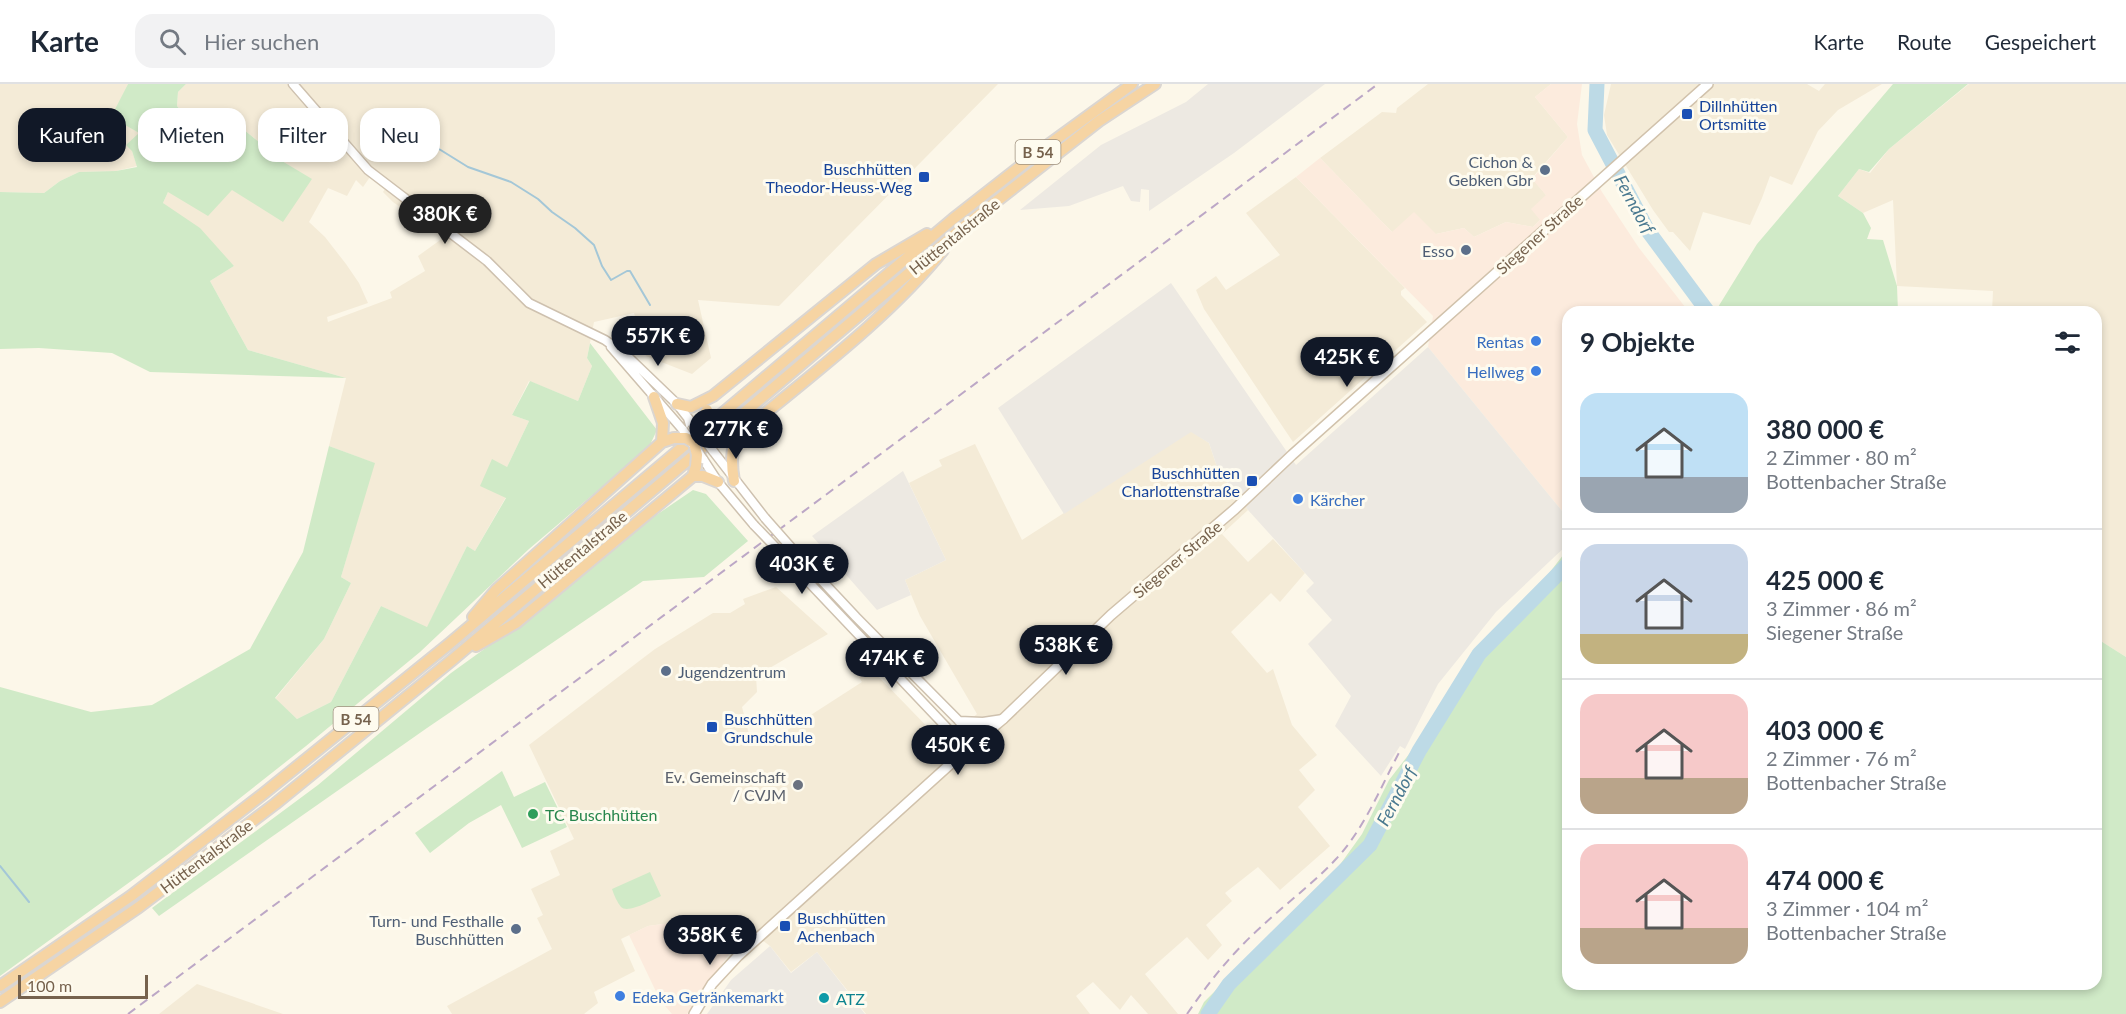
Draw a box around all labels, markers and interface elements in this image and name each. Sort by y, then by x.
search box [135,14,555,68]
text: Karte [30,24,99,58]
icon: search [156,25,189,58]
text: Hier suchen [204,28,319,55]
text: Karte [1814,29,1864,54]
text: Route [1897,29,1952,54]
text: Gespeichert [1985,29,2096,54]
place label: Dillnhütten Ortsmitte [1699,96,1777,133]
marker: Dillnhütten Ortsmitte [1680,107,1694,121]
chip: Kaufen [18,108,126,162]
chip: Mieten [138,108,246,162]
chip: Filter [258,108,348,162]
chip: Neu [360,108,440,162]
road number: B 54 [1016,140,1060,164]
place label: Cichon & Gebken Gbr [1448,152,1534,189]
place label: Buschhütten Theodor-Heuss-Weg [765,159,912,196]
marker: Cichon & Gebken Gbr [1538,163,1552,177]
marker: Buschhütten Theodor-Heuss-Weg [917,170,931,184]
water label: Ferndorf [1610,171,1661,238]
street label: Siegener Straße [1492,190,1586,278]
pin: 380K € [396,194,494,245]
street label: Hüttentalstraße [905,194,1003,278]
text: 380K € [413,201,477,225]
place label: Esso [1422,241,1454,260]
marker: Esso [1459,243,1473,257]
pin: 557K € [609,316,707,367]
text: 557K € [626,323,690,347]
text: 9 Objekte [1580,326,1695,358]
icon: filters [2051,326,2084,359]
place label: Rentas [1477,332,1524,351]
marker: Rentas [1529,334,1543,348]
pin: 425K € [1298,337,1396,388]
text: 425K € [1315,344,1379,368]
place label: Hellweg [1467,362,1524,381]
marker: Hellweg [1529,364,1543,378]
pin: 277K € [687,409,785,460]
text: 380 000 € [1766,413,1884,445]
text: 277K € [704,416,768,440]
icon: home [1628,417,1700,489]
text: 2 Zimmer · 80 m² [1766,445,1917,469]
place label: Buschhütten Charlottenstraße [1122,463,1240,500]
text: Bottenbacher Straße [1766,469,1946,493]
marker: Buschhütten Charlottenstraße [1245,474,1259,488]
place label: Kärcher [1310,490,1365,509]
marker: Kärcher [1291,492,1305,506]
street label: Hüttentalstraße [534,506,630,592]
street label: Siegener Straße [1129,516,1225,602]
pin: 403K € [753,544,851,595]
text: 403K € [770,551,834,575]
text: 425 000 € [1766,564,1884,596]
icon: home [1628,568,1700,640]
text: 3 Zimmer · 86 m² [1766,596,1917,620]
text: Siegener Straße [1766,620,1903,644]
pin: 538K € [1017,625,1115,676]
text: 538K € [1034,632,1098,656]
pin: 474K € [843,638,941,689]
text: 474K € [860,645,924,669]
place label: Jugendzentrum [678,662,786,681]
marker: Jugendzentrum [659,664,673,678]
road number: B 54 [334,707,378,731]
place label: Buschhütten Grundschule [724,709,813,746]
text: 403 000 € [1766,714,1884,746]
icon: home [1628,718,1700,790]
marker: Buschhütten Grundschule [705,720,719,734]
pin: 450K € [909,725,1007,776]
text: 450K € [926,732,990,756]
text: 2 Zimmer · 76 m² [1766,746,1917,770]
water label: Ferndorf [1371,762,1421,829]
place label: Ev. Gemeinschaft / CVJM [665,767,786,804]
text: Bottenbacher Straße [1766,770,1946,794]
marker: Ev. Gemeinschaft / CVJM [791,778,805,792]
place label: TC Buschhütten [545,805,657,824]
marker: TC Buschhütten [526,807,540,821]
street label: Hüttentalstraße [156,815,256,897]
text: 474 000 € [1766,864,1884,896]
icon: home [1628,868,1700,940]
text: 3 Zimmer · 104 m² [1766,896,1928,920]
place label: Buschhütten Achenbach [797,908,886,945]
place label: Turn- und Festhalle Buschhütten [369,911,504,948]
pin: 358K € [661,915,759,966]
marker: Buschhütten Achenbach [778,919,792,933]
text: Bottenbacher Straße [1766,920,1946,944]
marker: Turn- und Festhalle Buschhütten [509,922,523,936]
text: 358K € [678,922,742,946]
scale bar [18,972,148,1000]
text: 100 m [27,976,72,995]
place label: Edeka Getränkemarkt [632,987,784,1006]
marker: Edeka Getränkemarkt [613,989,627,1003]
place label: ATZ [836,989,865,1008]
marker: ATZ [817,991,831,1005]

